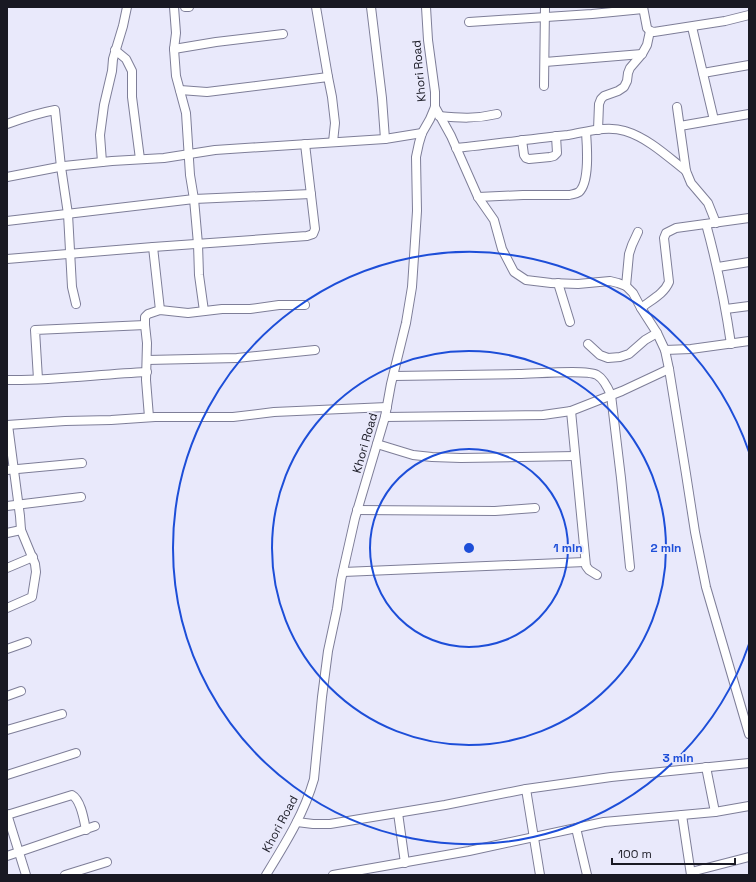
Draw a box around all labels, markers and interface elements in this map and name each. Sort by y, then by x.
street label: Khori Road [408,39,430,103]
street label: Khori Road [349,411,381,475]
text: 1 min [553,540,583,556]
text: 2 min [650,540,682,556]
centre of rings [462,541,476,555]
text: 3 min [662,750,694,766]
street label: Khori Road [258,793,302,855]
scale bar [612,840,735,866]
text: 100 m [618,846,652,862]

